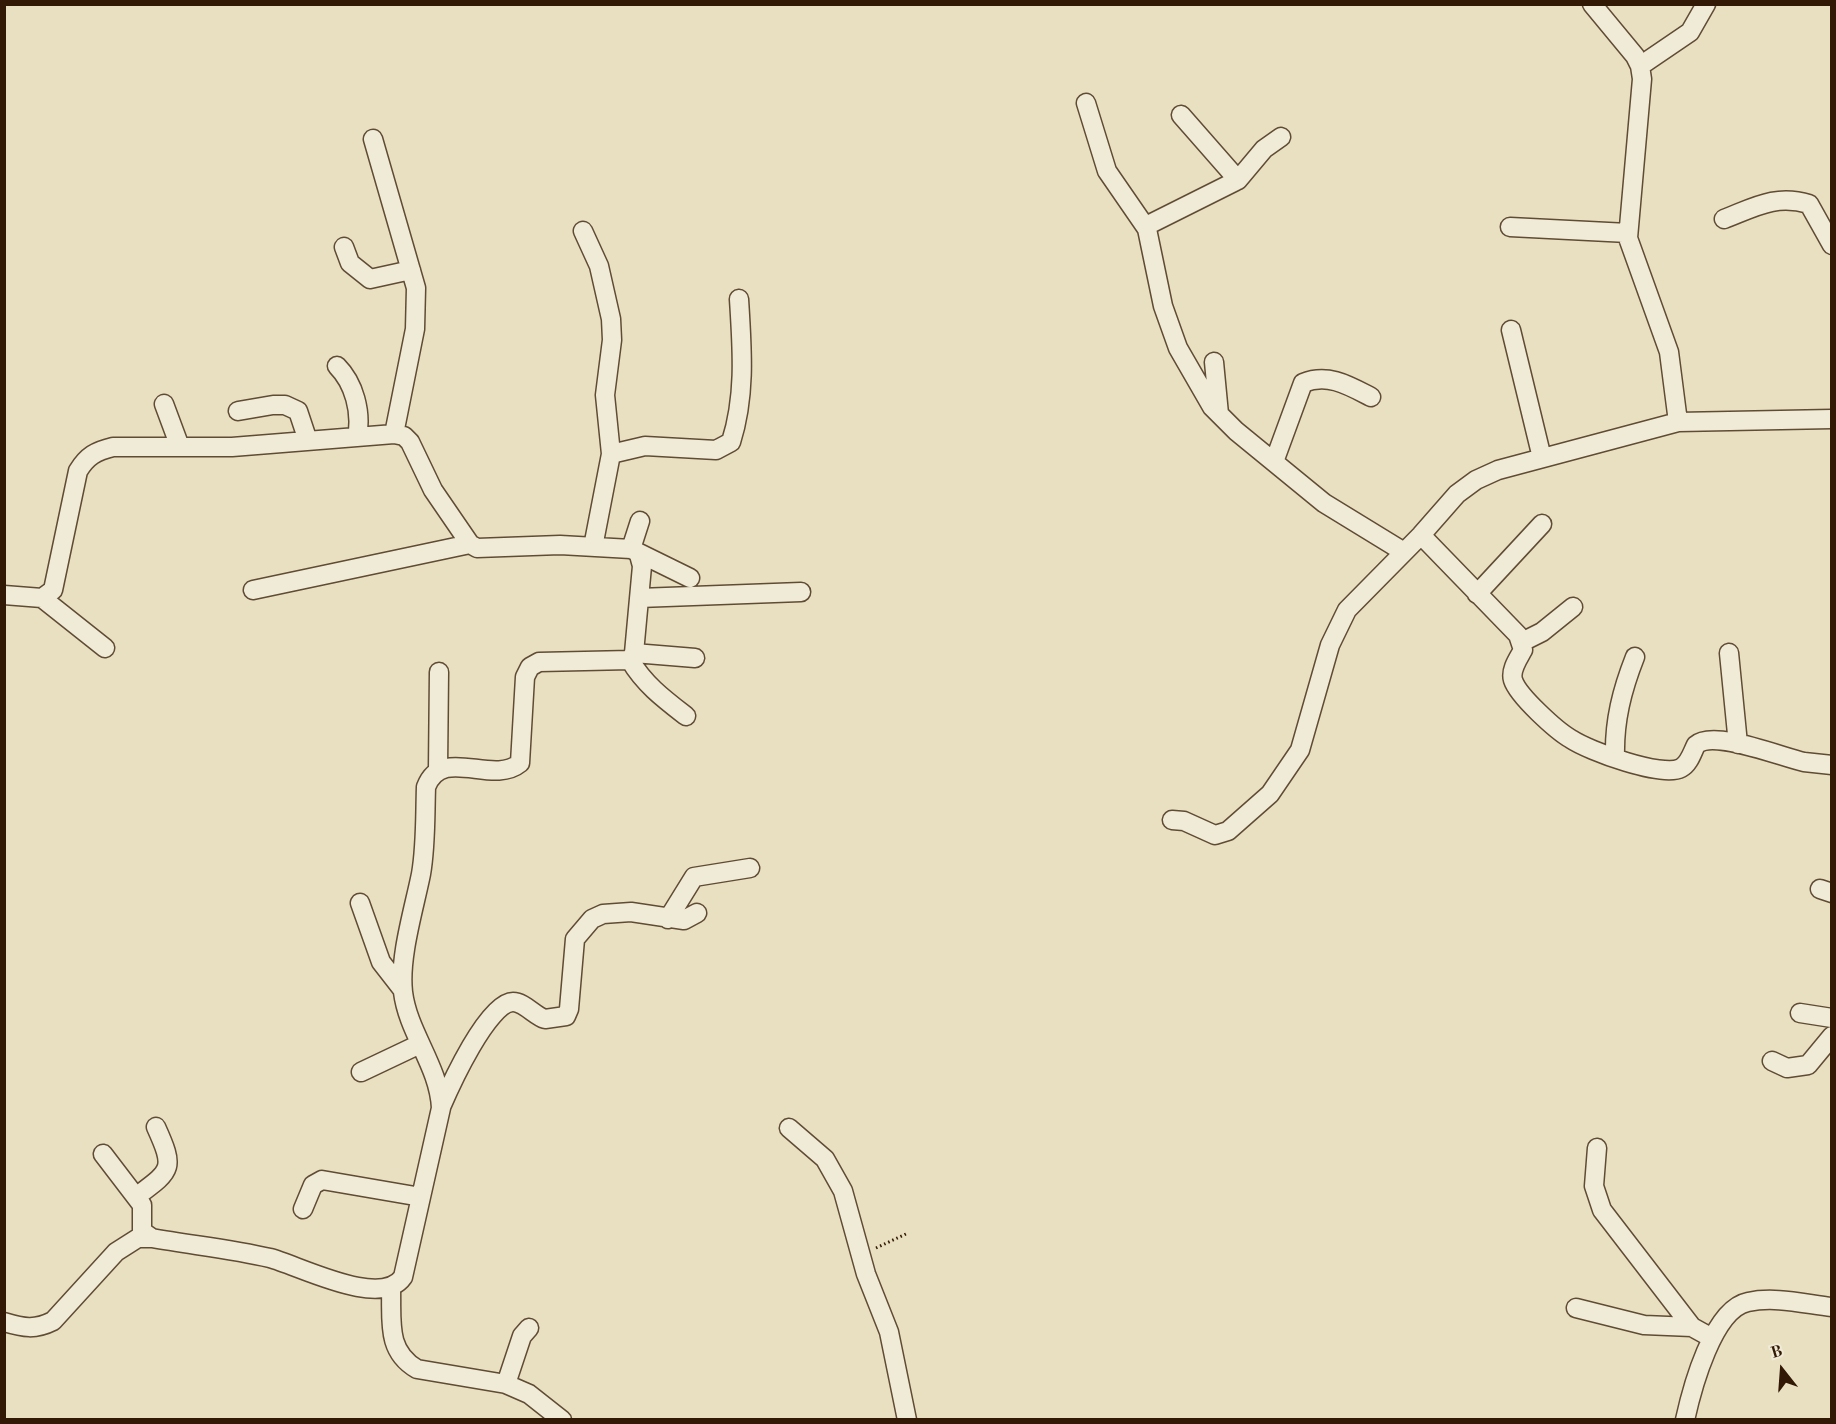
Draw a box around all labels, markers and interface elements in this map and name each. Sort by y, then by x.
north arrow [1752,1340,1812,1400]
text: B [1769,1343,1785,1362]

